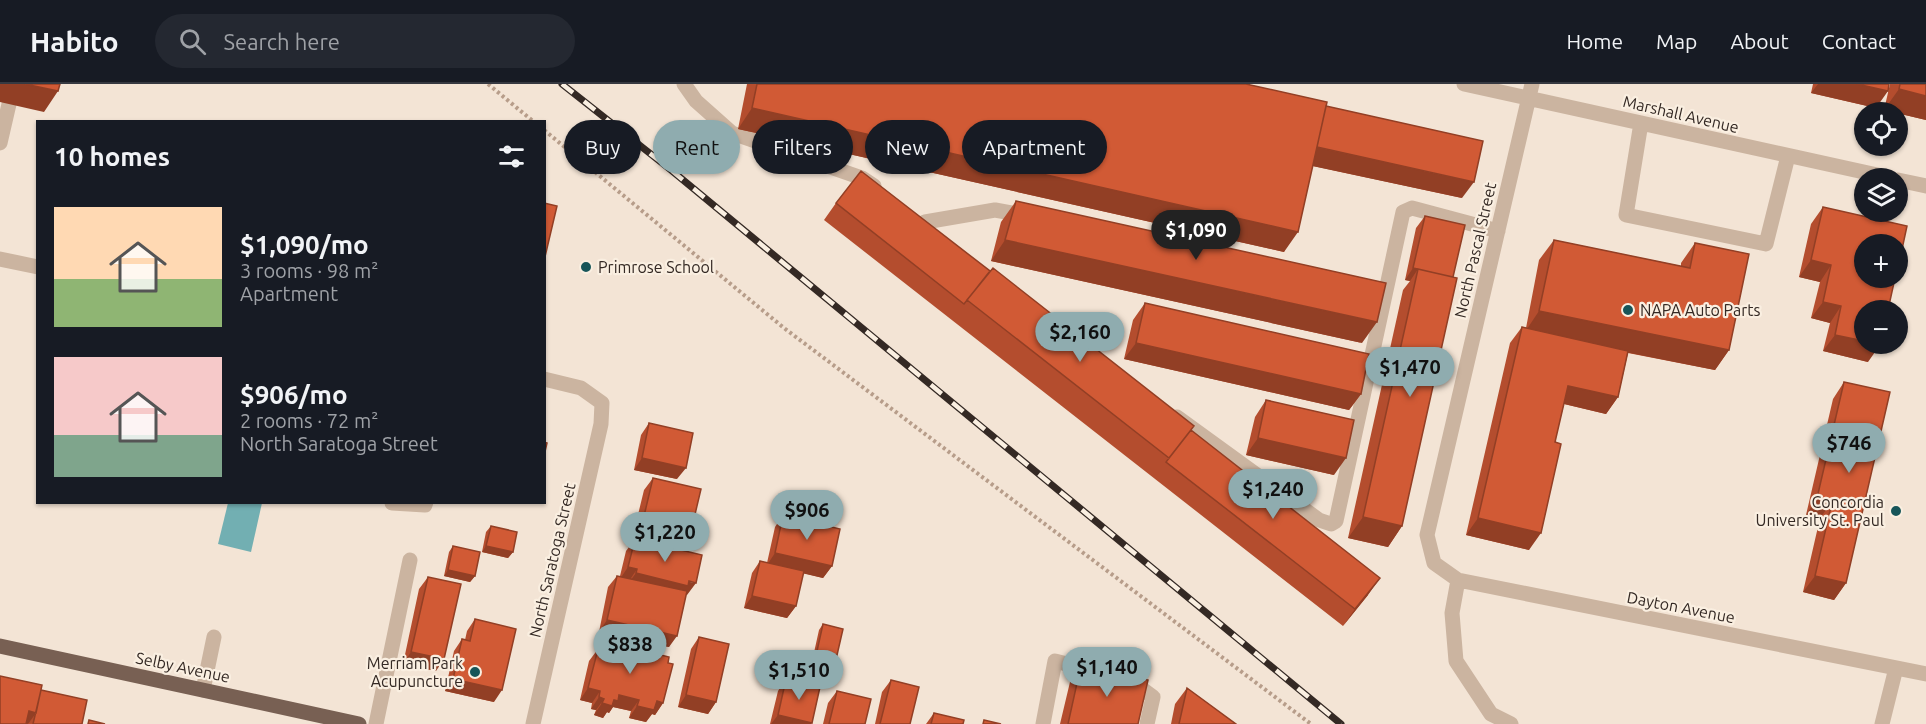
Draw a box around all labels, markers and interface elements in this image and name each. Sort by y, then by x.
search box [155,14,575,68]
icon: search [176,25,209,58]
text: Habito [30,26,119,57]
text: Search here [224,29,340,54]
text: Home [1566,29,1623,53]
text: Map [1656,29,1697,53]
text: About [1730,29,1789,53]
text: Contact [1822,29,1896,53]
street label: Marshall Avenue [1621,92,1741,136]
map controls [1854,102,1908,354]
button: locate [1854,102,1908,156]
chip: Buy [564,120,641,174]
chip: Rent [653,120,740,174]
chip: Filters [752,120,853,174]
chip: New [865,120,950,174]
chip: Apartment [962,120,1107,174]
icon: filters [495,140,528,173]
text: 10 homes [54,142,170,171]
button: layers [1854,168,1908,222]
street label: North Pascal Street [1451,180,1500,320]
pin: $1,090 [1147,210,1245,261]
text: $1,090 [1165,218,1227,241]
text: $1,090/mo [240,230,369,259]
icon: home [102,231,174,303]
button: + [1854,234,1908,288]
place label: Primrose School [598,258,714,276]
text: 3 rooms · 98 m² [240,259,378,282]
marker: Primrose School [579,260,593,274]
text: Apartment [240,282,338,305]
button: − [1854,300,1908,354]
place label: NAPA Auto Parts [1640,301,1761,319]
marker: NAPA Auto Parts [1621,303,1635,317]
pin: $2,160 [1031,312,1129,363]
text: $2,160 [1049,320,1111,343]
pin: $1,470 [1361,347,1459,398]
text: $1,470 [1379,355,1441,378]
text: $906/mo [240,380,348,409]
icon: home [102,381,174,453]
text: 2 rooms · 72 m² [240,409,378,432]
pin: $746 [1813,423,1885,474]
text: $746 [1826,431,1872,454]
text: North Saratoga Street [240,432,438,455]
pin: $1,240 [1224,469,1322,520]
text: $1,240 [1242,477,1304,500]
street label: North Saratoga Street [525,480,579,639]
pin: $906 [771,490,843,541]
place label: Concordia University St. Paul [1755,493,1884,529]
text: $906 [784,498,830,521]
marker: Concordia University St. Paul [1889,504,1903,518]
pin: $1,220 [616,512,714,563]
text: $1,220 [634,520,696,543]
street label: Dayton Avenue [1626,588,1736,626]
pin: $838 [594,624,666,675]
text: $838 [607,632,653,655]
pin: $1,140 [1058,647,1156,698]
street label: Selby Avenue [134,648,232,686]
pin: $1,510 [750,650,848,701]
place label: Merriam Park Acupuncture [367,654,463,690]
text: $1,140 [1076,655,1138,678]
text: $1,510 [768,658,830,681]
marker: Merriam Park Acupuncture [468,665,482,679]

